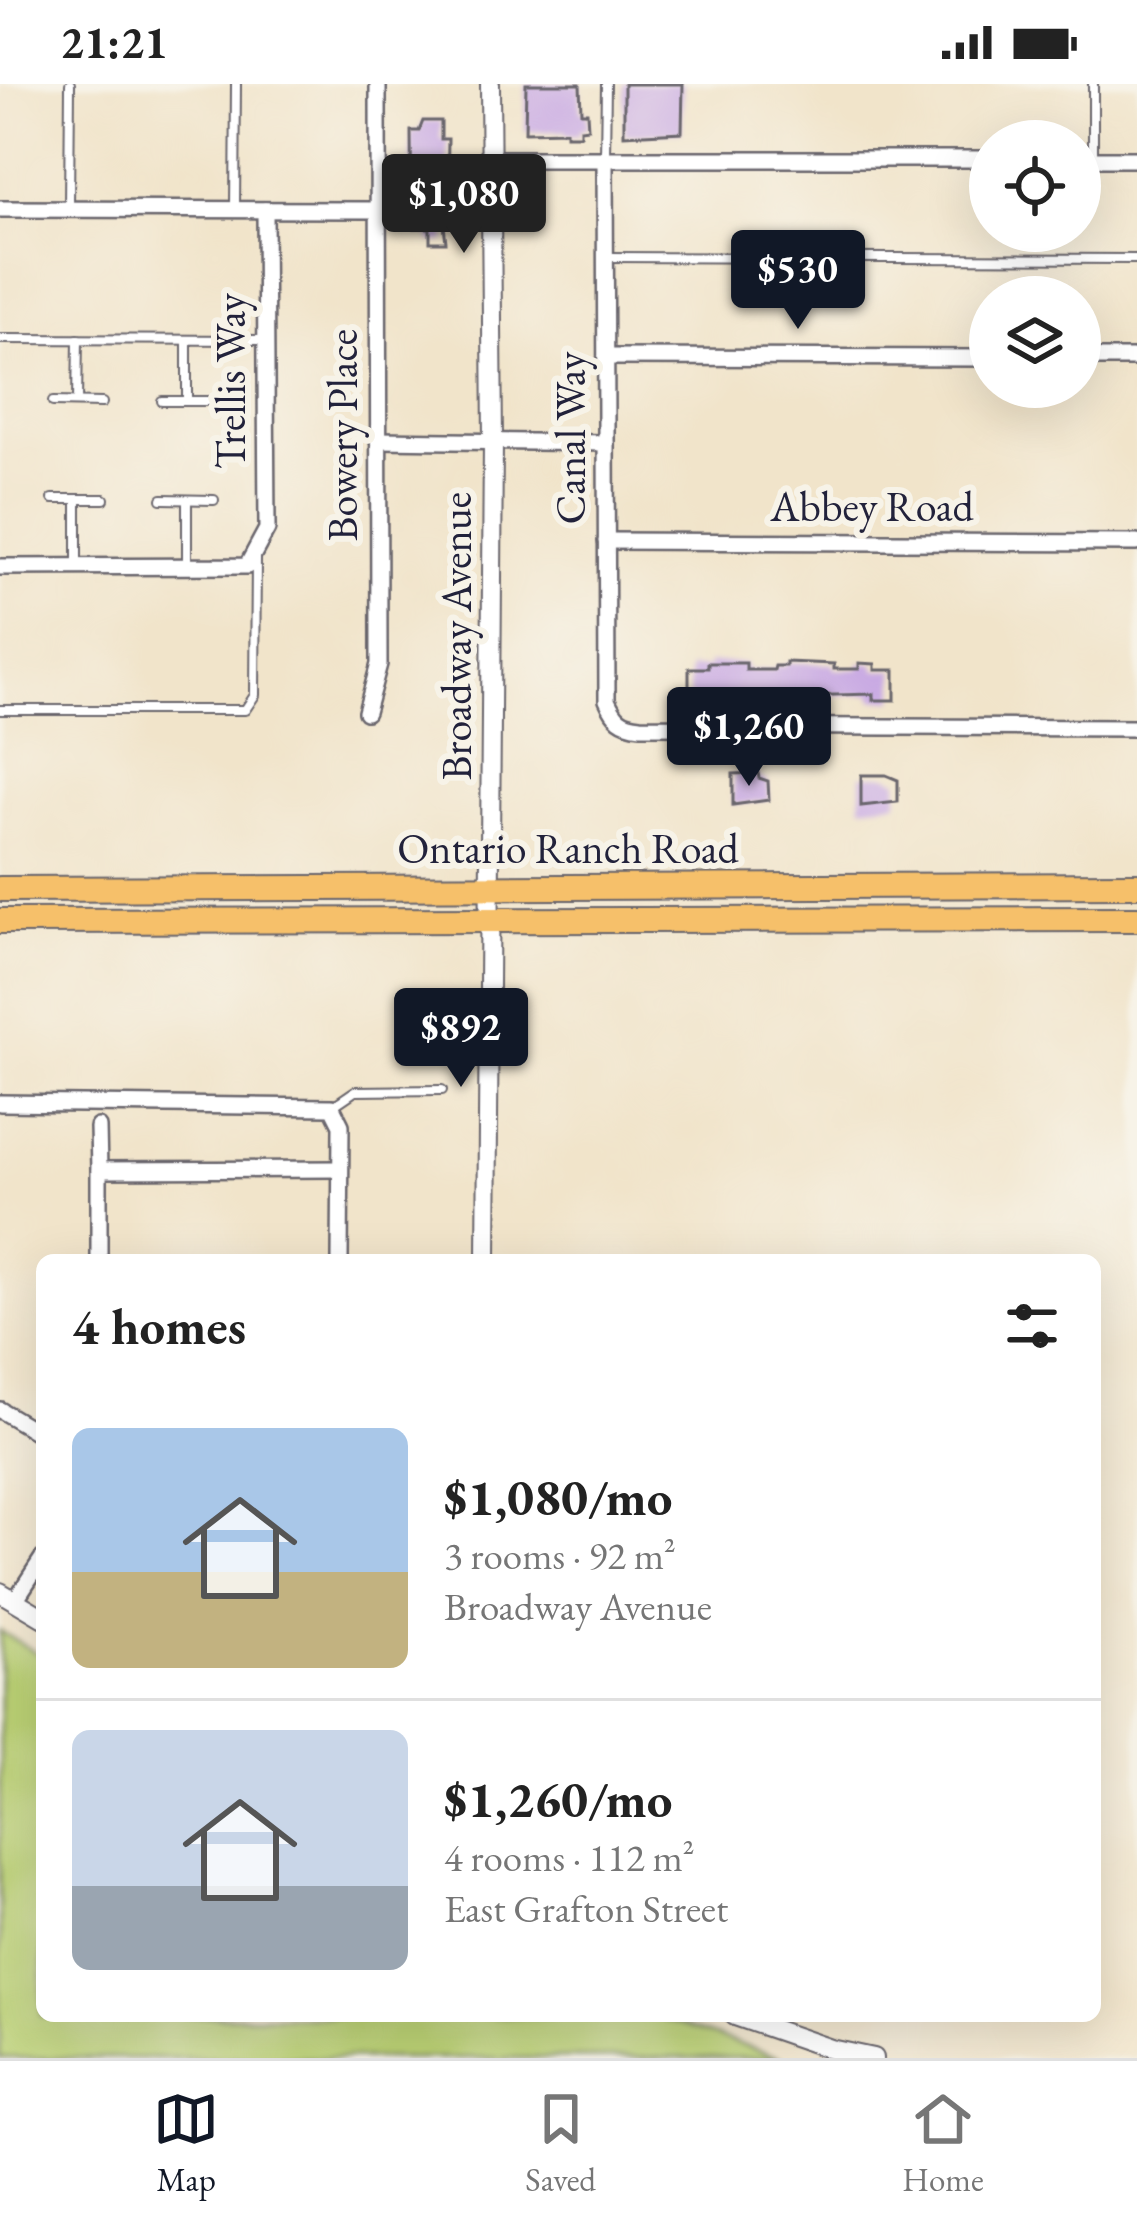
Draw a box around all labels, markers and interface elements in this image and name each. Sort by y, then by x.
text: 21:21 [60,13,168,71]
map controls [969,120,1101,408]
button: locate [969,120,1101,252]
pin: $1,080 [366,154,562,256]
text: $1,080 [409,167,519,218]
pin: $530 [727,230,869,332]
text: $530 [758,243,838,294]
button: layers [969,276,1101,408]
street label: Trellis Way [203,293,258,469]
street label: Bowery Place [315,329,370,541]
street label: Canal Way [543,351,598,525]
street label: Abbey Road [769,479,974,534]
street label: Broadway Avenue [429,492,484,780]
pin: $1,260 [651,687,847,789]
text: $1,260 [694,700,804,751]
street label: Ontario Ranch Road [397,821,740,876]
pin: $892 [390,988,532,1090]
text: $892 [421,1001,501,1052]
text: 4 homes [72,1293,246,1359]
icon: filters [999,1293,1065,1359]
text: $1,080/mo [444,1464,672,1530]
icon: home [168,1476,312,1620]
text: 3 rooms · 92 m² [444,1530,676,1581]
text: Broadway Avenue [444,1581,712,1632]
text: $1,260/mo [444,1766,672,1832]
icon: home [168,1778,312,1922]
text: 4 rooms · 112 m² [444,1832,695,1883]
text: East Grafton Street [444,1883,728,1934]
tab: Map [153,2086,219,2201]
tab: Saved [525,2086,596,2201]
tab: Home [902,2086,984,2201]

